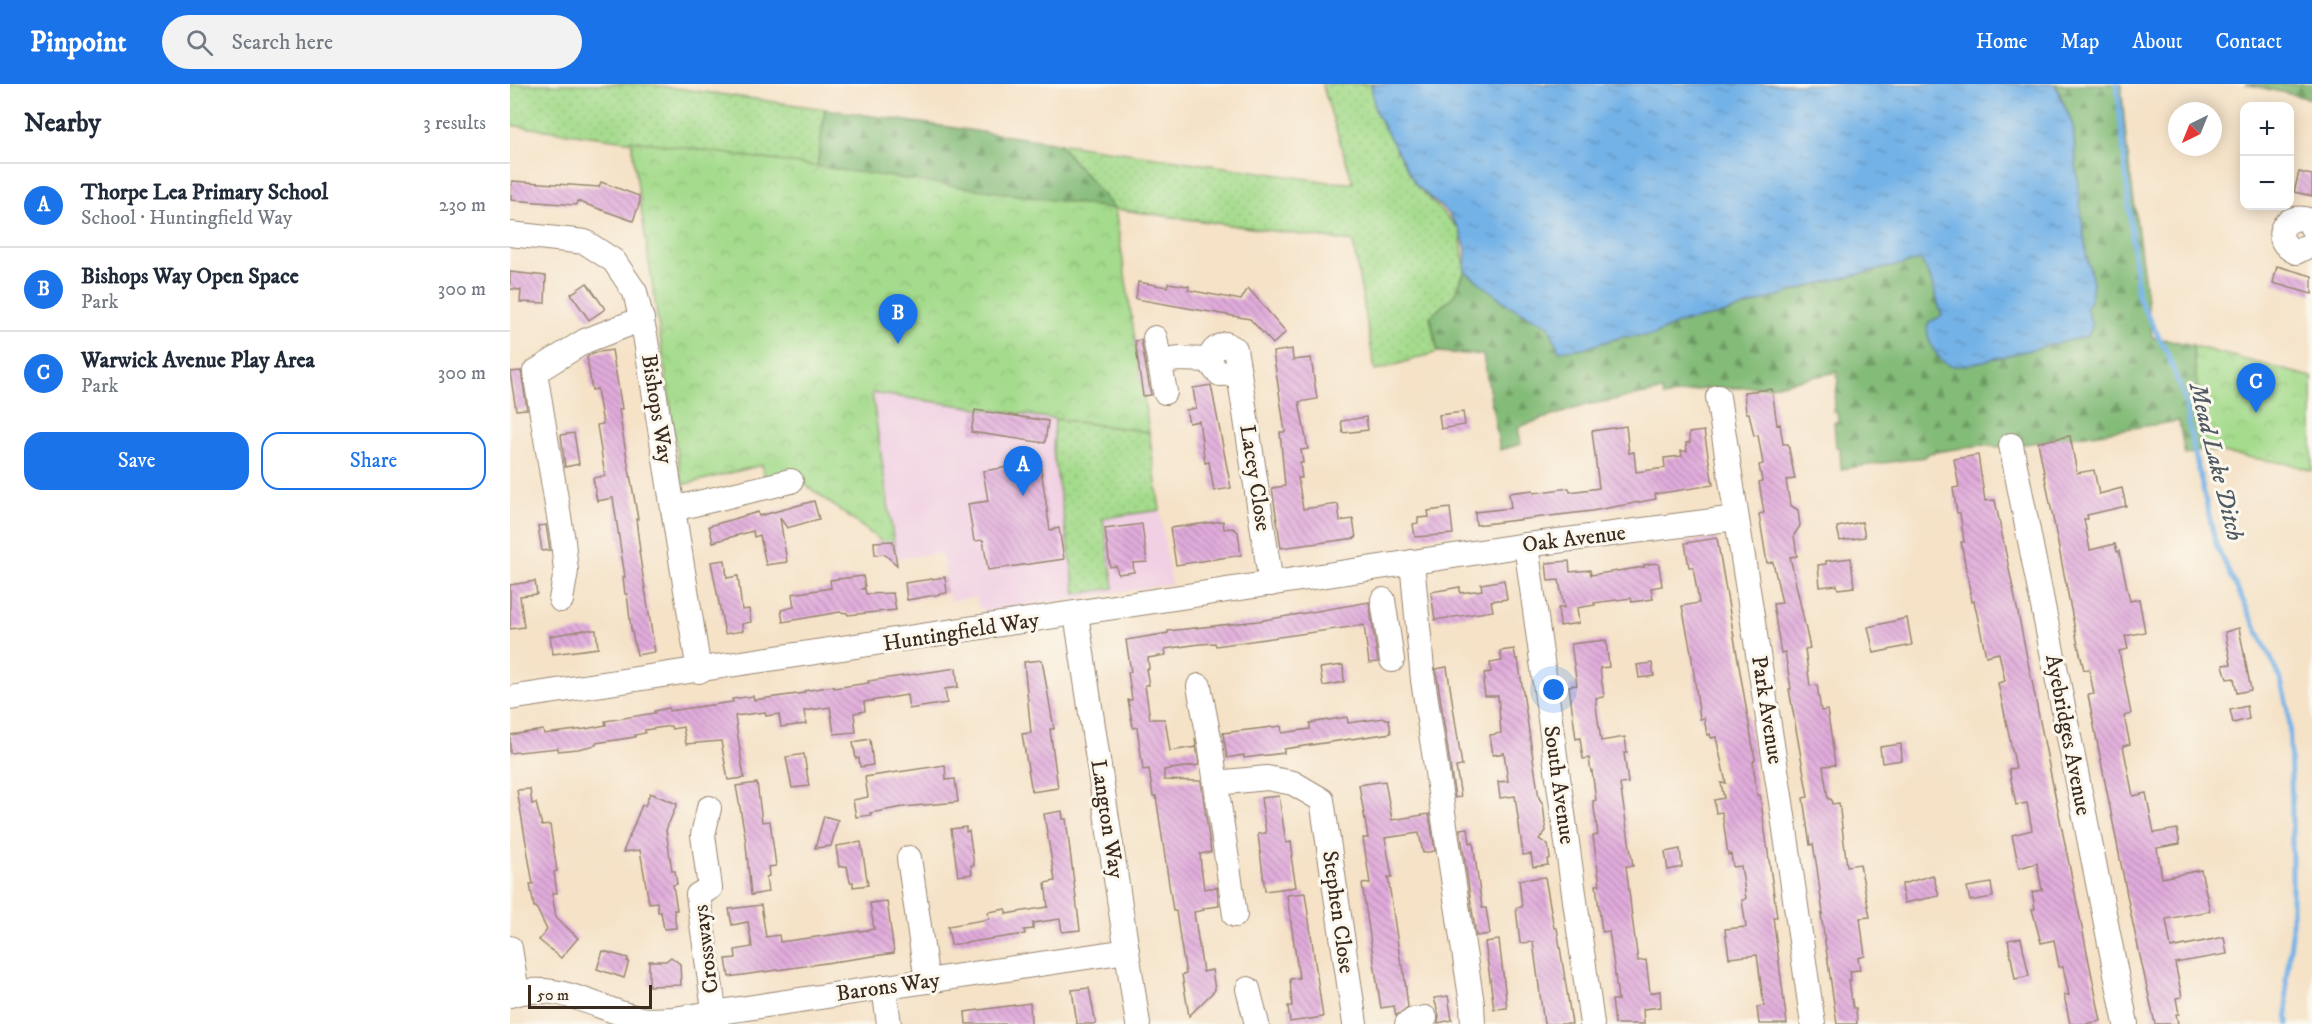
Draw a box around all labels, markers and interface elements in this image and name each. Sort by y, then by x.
search box [162,15,582,69]
text: Pinpoint [30,25,126,60]
icon: search [183,26,216,59]
text: Search here [231,29,333,56]
text: Home [1976,29,2028,55]
text: Map [2061,29,2099,55]
text: About [2132,29,2183,55]
text: Contact [2216,29,2282,55]
north arrow [2168,102,2222,156]
map controls [2240,102,2294,210]
button: + [2240,102,2294,156]
text: Nearby [24,107,101,140]
text: 3 results [423,111,486,136]
button: − [2240,156,2294,210]
text: Thorpe Lea Primary School [81,179,328,206]
text: A [37,193,50,218]
text: 230 m [439,193,486,218]
text: School · Huntingfield Way [81,206,292,231]
text: Bishops Way Open Space [81,263,299,290]
text: B [37,277,50,302]
text: 300 m [438,277,486,302]
text: Park [81,290,118,315]
pin: B [878,294,918,344]
text: Warwick Avenue Play Area [81,347,315,374]
street label: Bishops Way [635,352,679,466]
text: C [37,361,50,386]
text: 300 m [438,361,486,386]
pin: C [2236,364,2276,413]
text: Park [81,374,118,399]
water label: Mead Lake Ditch [2181,378,2250,544]
street label: Lacey Close [1233,423,1277,533]
button: Save [24,432,249,490]
button: Share [261,432,486,490]
pin: A [1004,446,1042,496]
street label: Oak Avenue [1521,519,1627,559]
street label: Huntingfield Way [881,606,1041,658]
street label: Ayebridges Avenue [2039,652,2097,818]
street label: Park Avenue [1745,654,1789,766]
your location [1539,675,1568,704]
street label: South Avenue [1537,724,1581,846]
street label: Langton Way [1084,758,1130,881]
street label: Stephen Close [1316,849,1360,975]
street label: Crossways [687,903,725,995]
street label: Barons Way [835,966,942,1008]
scale bar [528,982,652,1010]
text: 50 m [537,985,569,1005]

